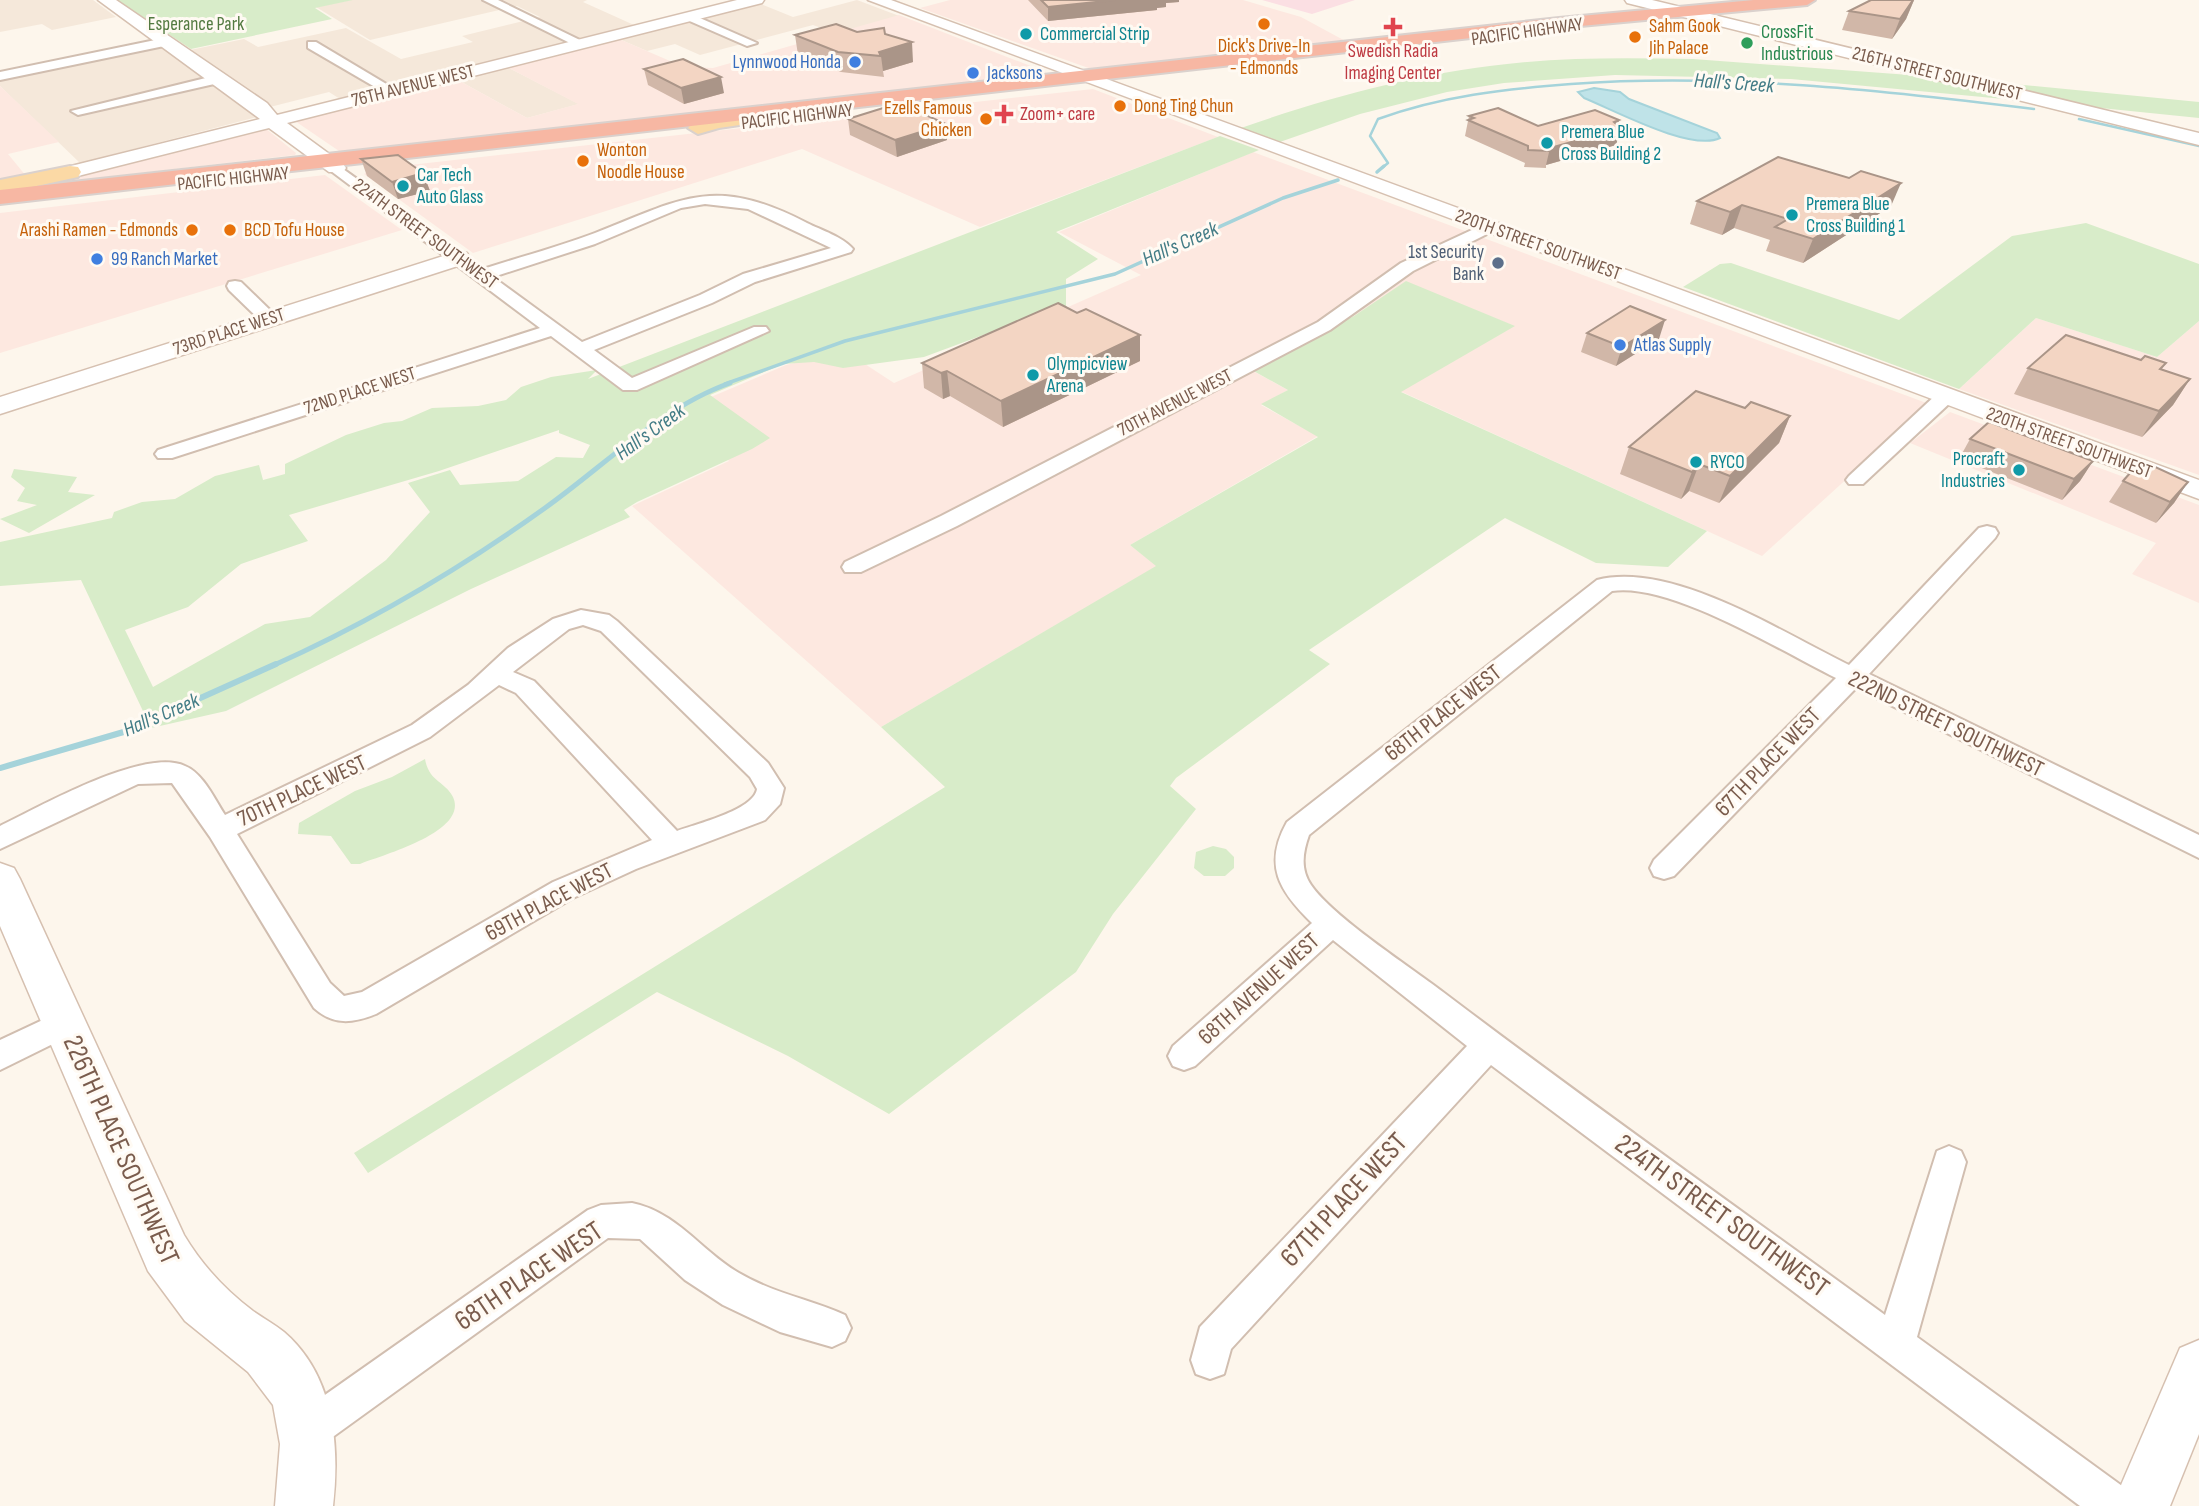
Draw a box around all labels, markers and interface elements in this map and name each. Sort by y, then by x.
park label: Esperance Park [148,13,245,36]
street label: PACIFIC HIGHWAY [1470,13,1584,51]
place label: Sahm Gook Jih Palace [1648,15,1721,60]
marker: Dick's Drive-In - Edmonds [1256,16,1272,32]
marker: Swedish Radia Imaging Center [1383,17,1403,37]
place label: CrossFit Industrious [1761,21,1833,66]
place label: Commercial Strip [1040,23,1150,46]
marker: Commercial Strip [1018,26,1034,42]
marker: Sahm Gook Jih Palace [1627,29,1643,45]
place label: Dick's Drive-In - Edmonds [1218,35,1310,80]
marker: CrossFit Industrious [1739,35,1755,51]
place label: Swedish Radia Imaging Center [1345,40,1442,85]
street label: 216TH STREET SOUTHWEST [1850,42,2025,106]
place label: Lynnwood Honda [733,51,841,74]
marker: Lynnwood Honda [847,54,863,70]
street label: 76TH AVENUE WEST [349,60,477,112]
place label: Jacksons [986,62,1043,85]
marker: Jacksons [965,65,981,81]
water label: Hall's Creek [1693,68,1776,98]
place label: Dong Ting Chun [1134,95,1233,118]
place label: Ezells Famous Chicken [884,97,972,142]
marker: Dong Ting Chun [1112,98,1128,114]
street label: PACIFIC HIGHWAY [740,99,854,135]
place label: Zoom+ care [1020,103,1095,126]
marker: Zoom+ care [994,104,1014,124]
marker: Ezells Famous Chicken [978,111,994,127]
place label: Premera Blue Cross Building 2 [1561,121,1661,166]
marker: Premera Blue Cross Building 2 [1539,135,1555,151]
place label: Wonton Noodle House [597,139,685,184]
marker: Wonton Noodle House [575,153,591,169]
street label: PACIFIC HIGHWAY [176,162,290,196]
place label: Car Tech Auto Glass [416,164,484,209]
street label: 224TH STREET SOUTHWEST [348,174,502,295]
marker: Car Tech Auto Glass [395,178,411,194]
place label: Premera Blue Cross Building 1 [1806,193,1905,238]
street label: 220TH STREET SOUTHWEST [1452,204,1624,286]
marker: Premera Blue Cross Building 1 [1784,207,1800,223]
water label: Hall's Creek [1138,216,1223,272]
place label: Arashi Ramen - Edmonds [19,219,178,242]
place label: BCD Tofu House [244,219,345,242]
marker: Arashi Ramen - Edmonds [184,222,200,238]
marker: BCD Tofu House [222,222,238,238]
place label: 1st Security Bank [1408,241,1485,286]
place label: 99 Ranch Market [111,248,218,271]
marker: 99 Ranch Market [89,251,105,267]
marker: 1st Security Bank [1490,255,1506,271]
street label: 73RD PLACE WEST [170,303,288,361]
place label: Atlas Supply [1633,334,1712,357]
marker: Atlas Supply [1612,337,1628,353]
place label: Olympicview Arena [1046,353,1128,398]
street label: 72ND PLACE WEST [301,362,419,420]
street label: 70TH AVENUE WEST [1114,364,1236,442]
marker: Olympicview Arena [1025,367,1041,383]
water label: Hall's Creek [610,398,691,466]
street label: 220TH STREET SOUTHWEST [1983,402,2155,484]
place label: Procraft Industries [1941,448,2005,493]
place label: RYCO [1710,451,1745,474]
marker: RYCO [1688,454,1704,470]
marker: Procraft Industries [2011,462,2027,478]
street label: 68TH PLACE WEST [1379,659,1507,767]
street label: 222ND STREET SOUTHWEST [1844,665,2048,783]
water label: Hall's Creek [119,687,204,742]
street label: 67TH PLACE WEST [1709,702,1827,822]
street label: 70TH PLACE WEST [233,749,371,833]
street label: 69TH PLACE WEST [480,857,618,947]
street label: 68TH AVENUE WEST [1193,927,1325,1051]
street label: 226TH PLACE SOUTHWEST [56,1030,186,1270]
street label: 67TH PLACE WEST [1274,1126,1414,1274]
street label: 224TH STREET SOUTHWEST [1609,1127,1835,1305]
street label: 68TH PLACE WEST [449,1214,609,1338]

